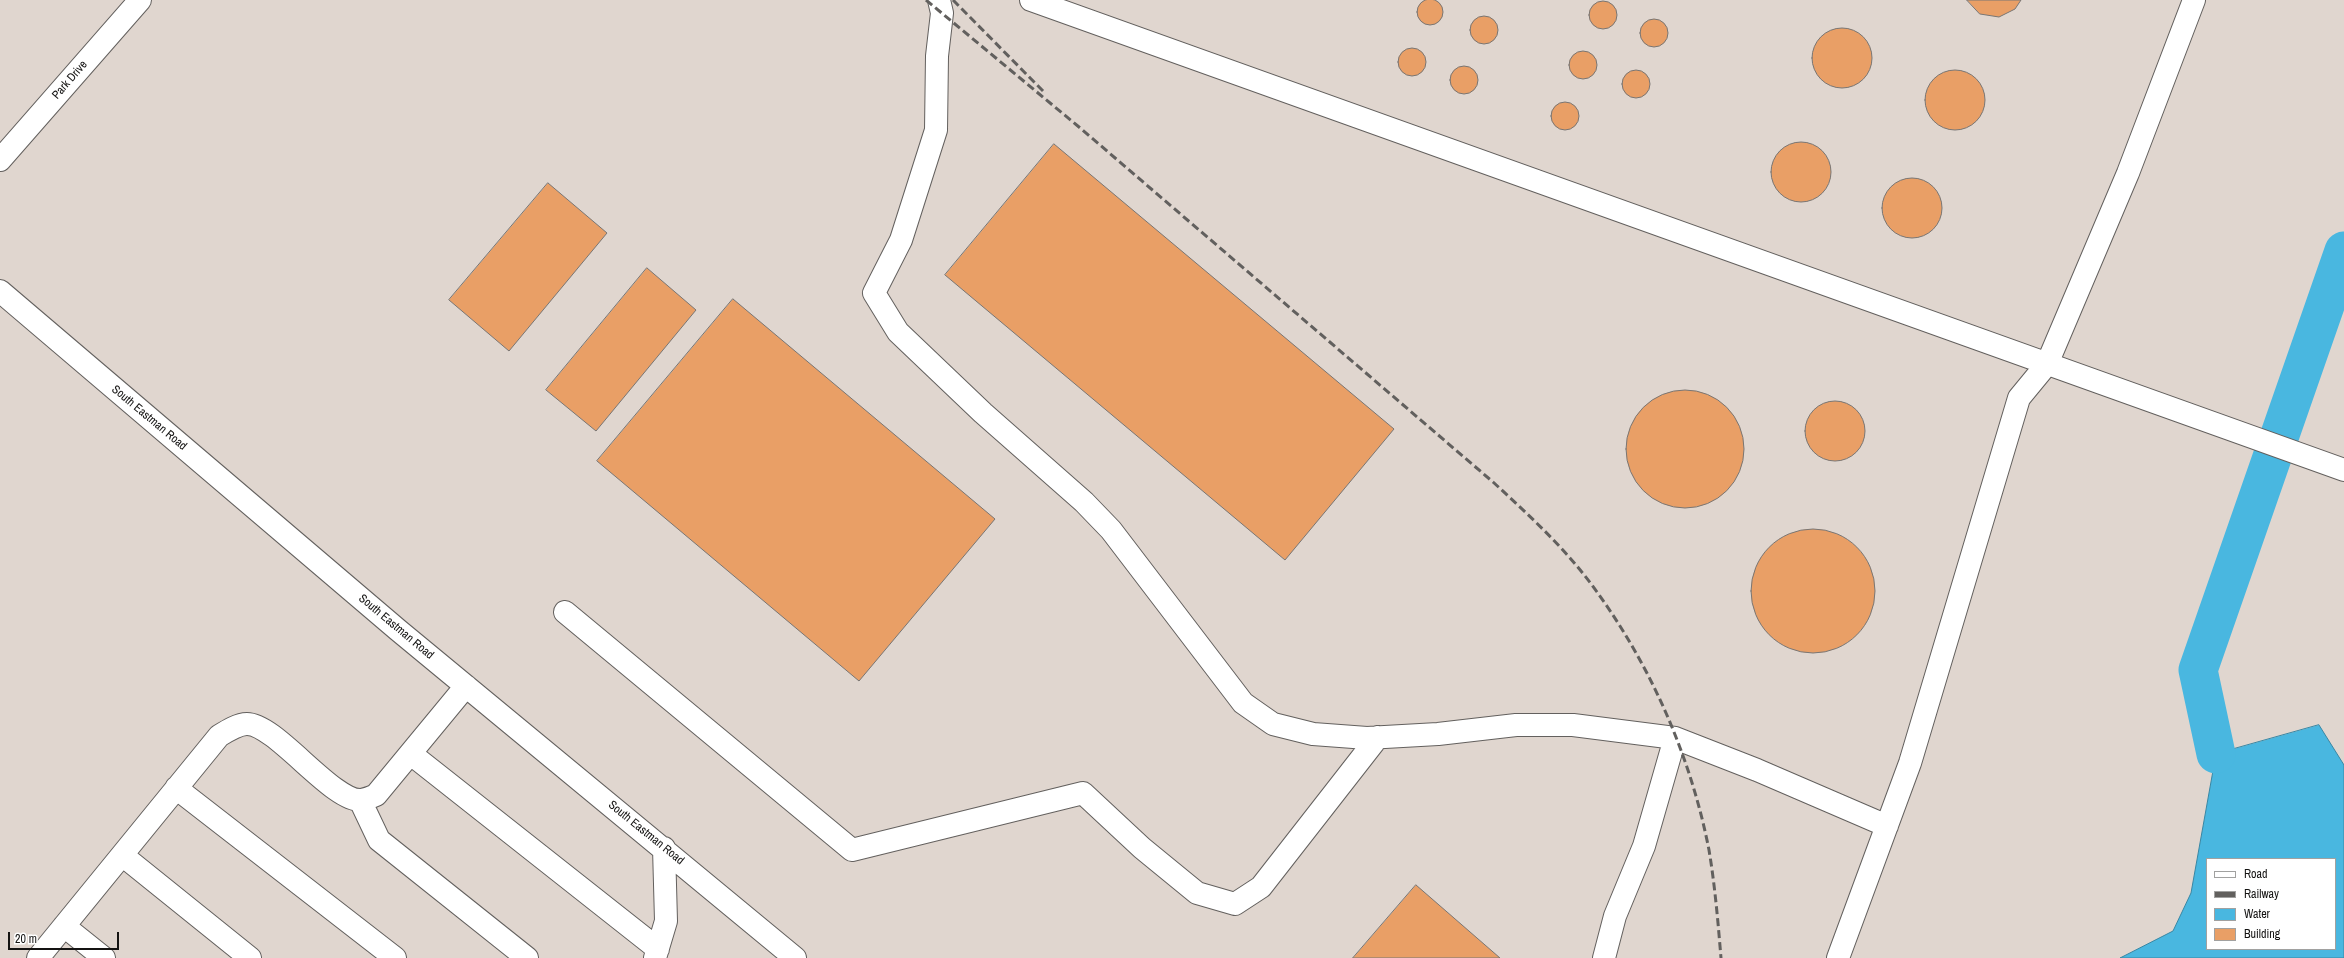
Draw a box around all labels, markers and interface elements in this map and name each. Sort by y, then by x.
street label: Park Drive [49,58,91,102]
street label: South Eastman Road [109,382,189,454]
street label: South Eastman Road [356,591,436,663]
street label: South Eastman Road [605,798,687,868]
legend [2206,858,2336,950]
text: Road [2244,866,2268,882]
text: Railway [2244,886,2279,902]
text: Water [2244,906,2270,922]
scale bar [10,924,121,950]
text: Building [2244,926,2280,942]
text: 20 m [15,931,37,947]

